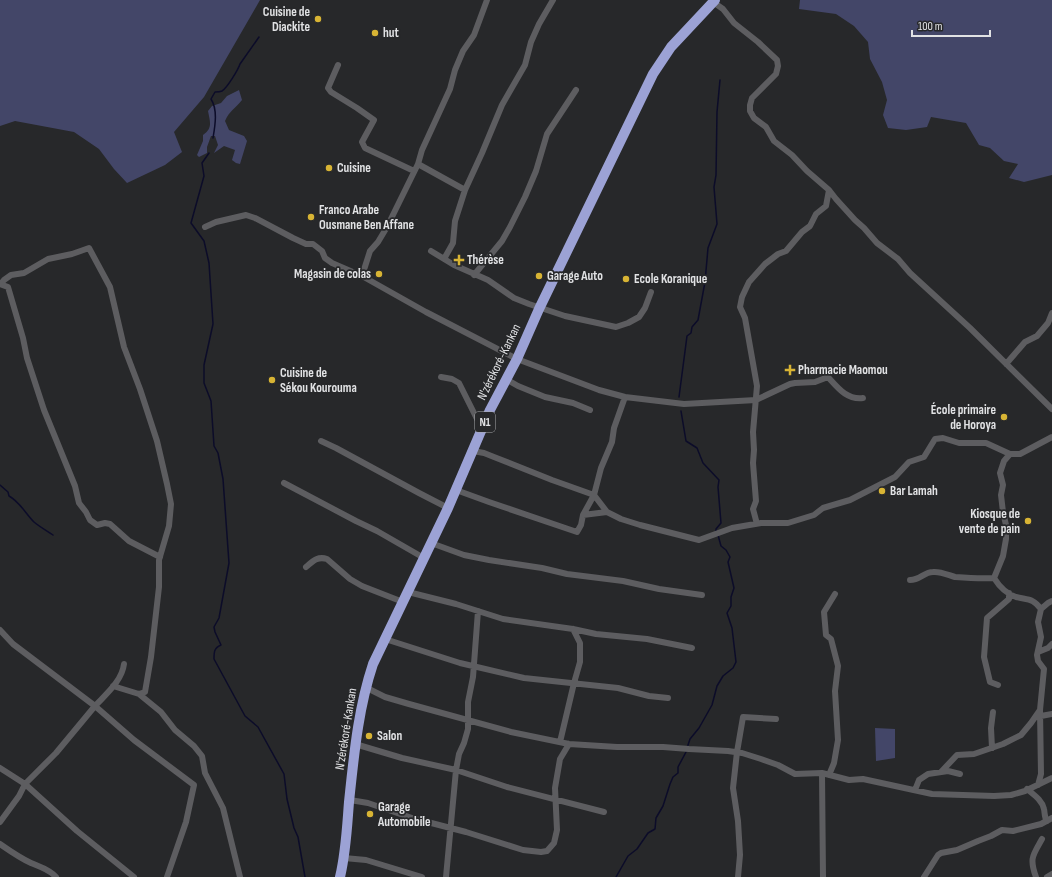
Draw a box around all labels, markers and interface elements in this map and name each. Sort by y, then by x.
place label: Cuisine de Diackite [263,4,310,35]
scale bar [912,12,990,38]
marker: Cuisine de Diackite [313,14,323,24]
text: 100 m [918,19,943,34]
place label: hut [383,25,399,41]
marker: hut [370,28,380,38]
place label: Cuisine [337,160,371,176]
marker: Cuisine [324,163,334,173]
place label: Franco Arabe Ousmane Ben Affane [319,202,415,233]
marker: Franco Arabe Ousmane Ben Affane [306,212,316,222]
place label: Thérèse [467,252,504,268]
marker: Thérèse [454,255,464,265]
place label: Magasin de colas [294,266,371,282]
place label: Garage Auto [547,268,603,284]
marker: Magasin de colas [374,269,384,279]
marker: Garage Auto [534,271,544,281]
place label: Ecole Koranique [634,271,708,287]
marker: Ecole Koranique [621,274,631,284]
street label: N'zérékoré-Kankan [474,321,524,403]
place label: Pharmacie Maomou [798,362,888,378]
place label: Cuisine de Sékou Kourouma [280,365,357,396]
marker: Pharmacie Maomou [785,365,795,375]
marker: Cuisine de Sékou Kourouma [267,375,277,385]
place label: École primaire de Horoya [931,402,996,433]
road number: N1 [475,412,495,432]
marker: École primaire de Horoya [999,412,1009,422]
place label: Bar Lamah [890,483,938,499]
marker: Bar Lamah [877,486,887,496]
place label: Kiosque de vente de pain [959,506,1020,537]
marker: Kiosque de vente de pain [1023,516,1033,526]
street label: N'zérékoré-Kankan [332,687,360,771]
place label: Salon [377,728,402,744]
marker: Salon [364,731,374,741]
place label: Garage Automobile [377,799,431,830]
marker: Garage Automobile [365,809,375,819]

